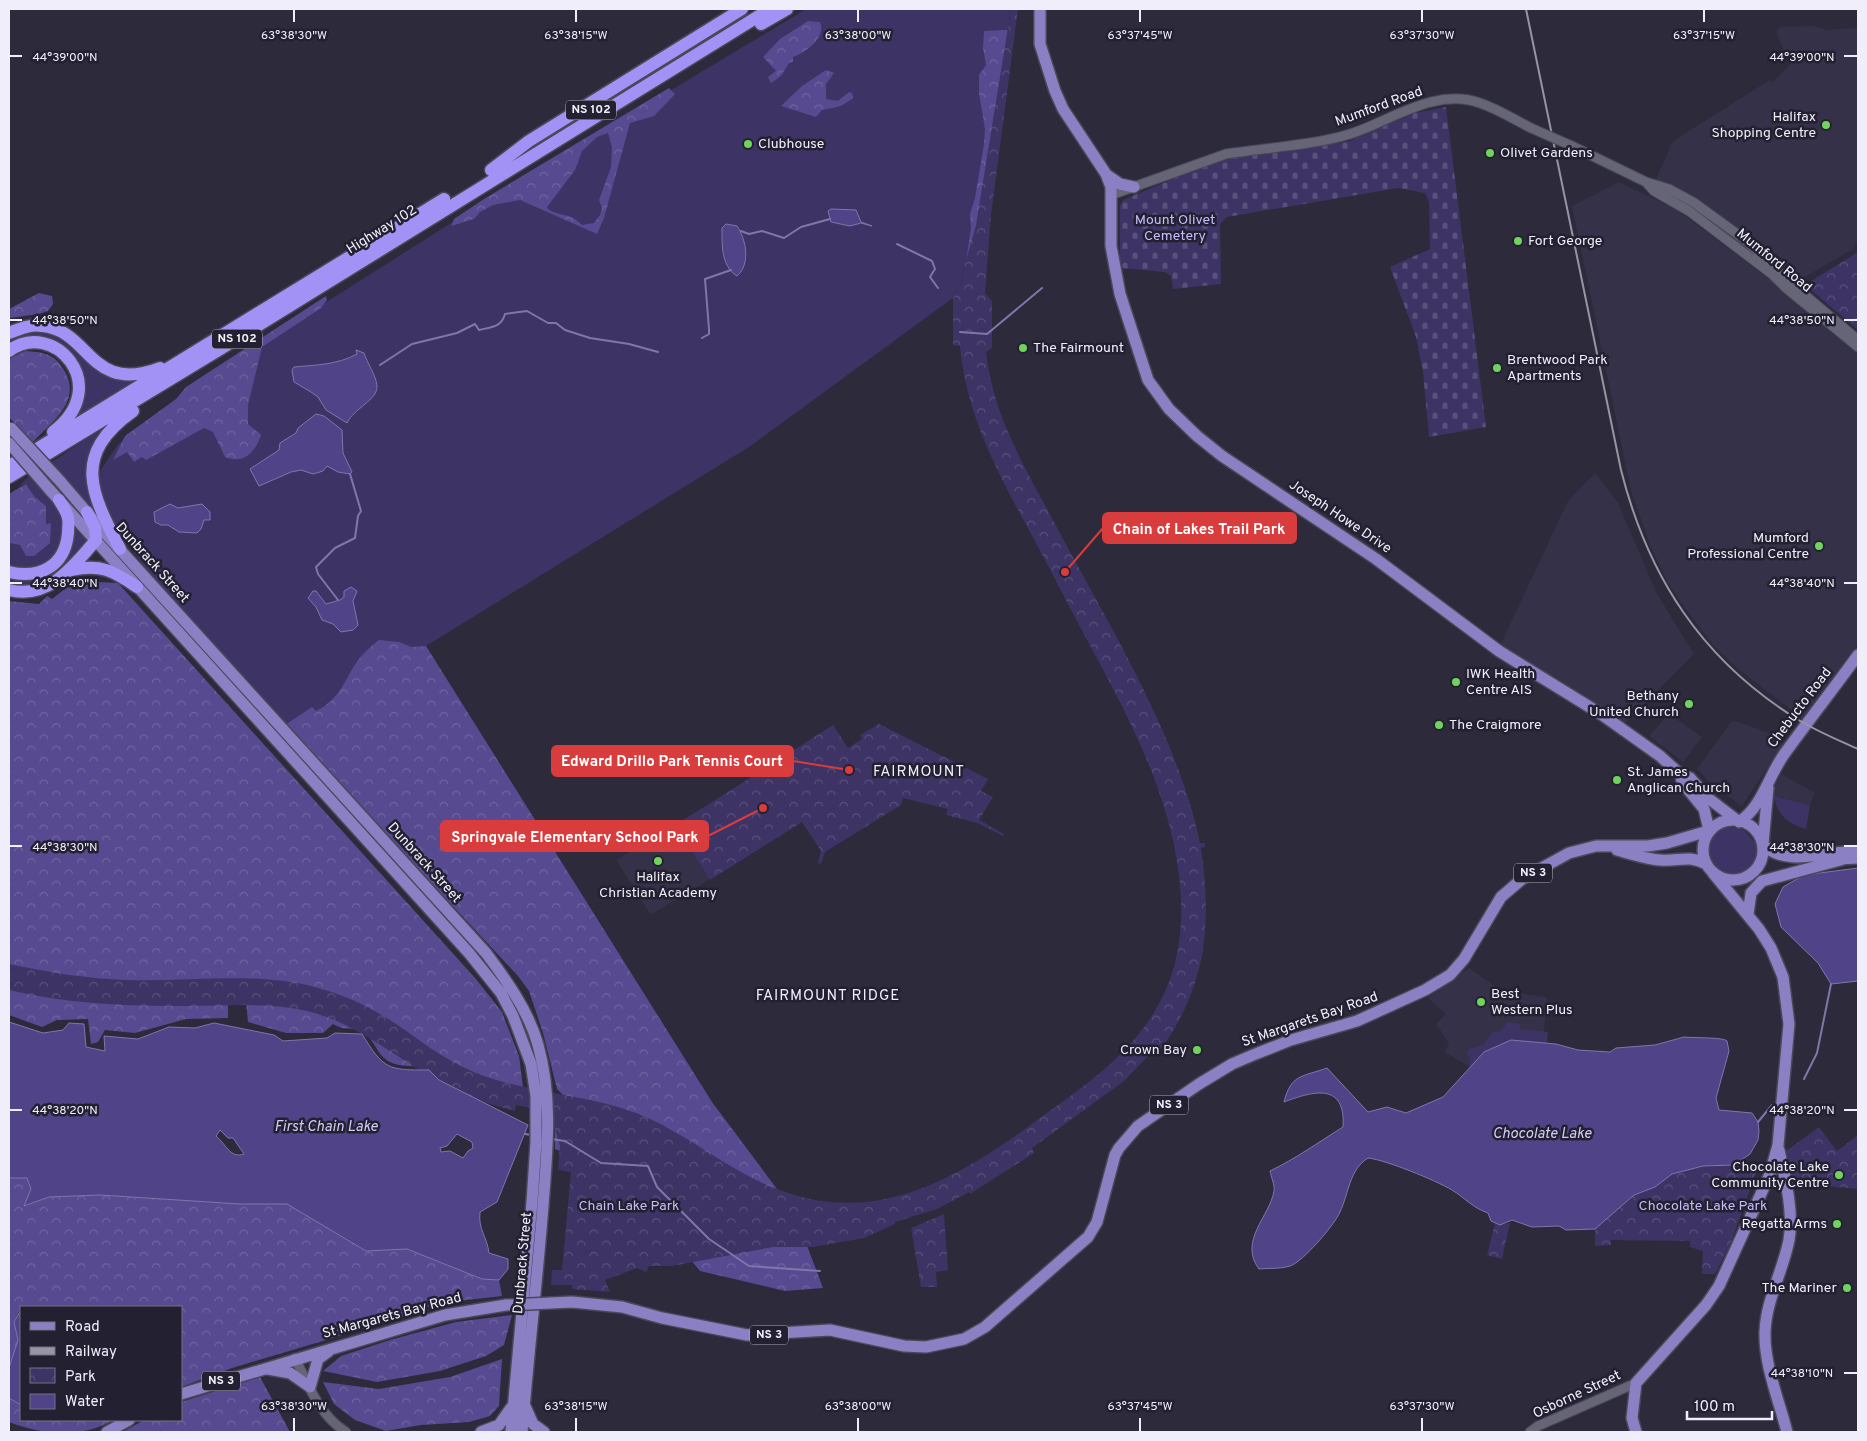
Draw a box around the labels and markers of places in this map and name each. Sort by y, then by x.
place label: Halifax Shopping Centre [1711,109,1816,142]
marker: Halifax Shopping Centre [1820,119,1832,131]
place label: Clubhouse [758,136,824,153]
marker: Clubhouse [742,138,754,150]
place label: Olivet Gardens [1500,145,1593,162]
marker: Olivet Gardens [1484,147,1496,159]
place label: Fort George [1528,233,1602,250]
marker: Fort George [1512,235,1524,247]
place label: The Fairmount [1033,340,1124,357]
marker: The Fairmount [1017,342,1029,354]
place label: Brentwood Park Apartments [1507,352,1608,385]
marker: Brentwood Park Apartments [1491,362,1503,374]
callout: Chain of Lakes Trail Park [1103,513,1296,543]
place label: Mumford Professional Centre [1687,530,1809,563]
marker: Mumford Professional Centre [1813,540,1825,552]
place label: IWK Health Centre AIS [1466,666,1535,699]
marker: IWK Health Centre AIS [1450,676,1462,688]
place label: Bethany United Church [1589,688,1679,721]
marker: Bethany United Church [1683,698,1695,710]
place label: The Craigmore [1449,717,1542,734]
marker: The Craigmore [1433,719,1445,731]
callout: Edward Drillo Park Tennis Court [552,746,793,776]
place label: St. James Anglican Church [1627,764,1730,797]
marker: St. James Anglican Church [1611,774,1623,786]
callout: Springvale Elementary School Park [441,821,708,851]
marker: Halifax Christian Academy [652,855,664,867]
place label: Halifax Christian Academy [599,869,717,902]
place label: Best Western Plus [1491,986,1573,1019]
marker: Best Western Plus [1475,996,1487,1008]
place label: Crown Bay [1120,1042,1187,1059]
marker: Crown Bay [1191,1044,1203,1056]
place label: Chocolate Lake Community Centre [1711,1159,1829,1192]
marker: Chocolate Lake Community Centre [1833,1169,1845,1181]
place label: Regatta Arms [1741,1216,1827,1233]
marker: Regatta Arms [1831,1218,1843,1230]
place label: The Mariner [1761,1280,1838,1297]
marker: The Mariner [1841,1282,1853,1294]

